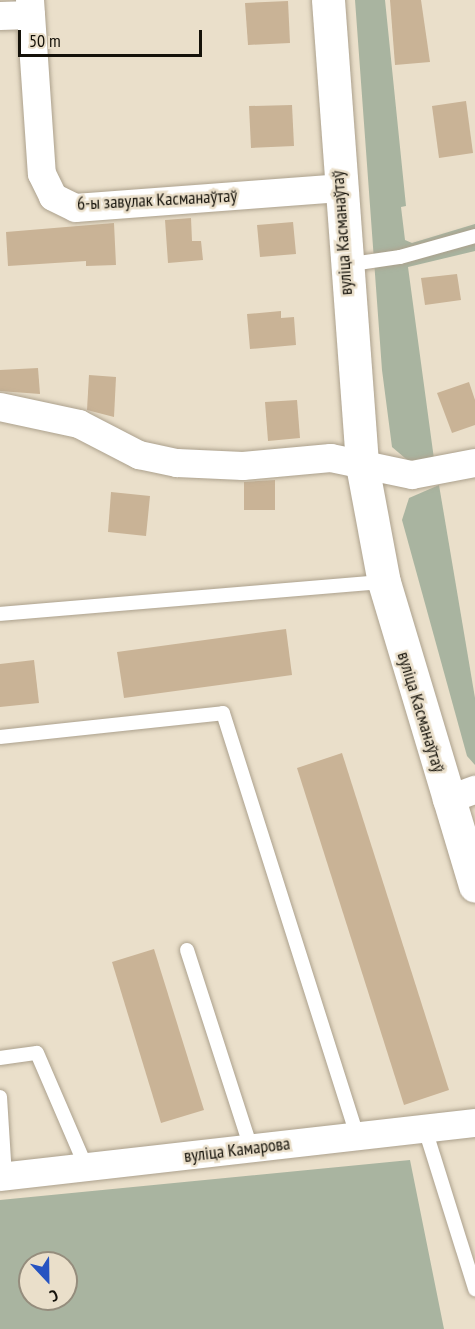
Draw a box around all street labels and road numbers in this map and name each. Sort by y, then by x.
street label: вуліца Касманаўтаў [327,170,357,296]
street label: 6-ы завулак Касманаўтаў [76,185,238,215]
street label: вуліца Касманаўтаў [392,649,450,775]
street label: вуліца Камарова [183,1133,291,1167]

